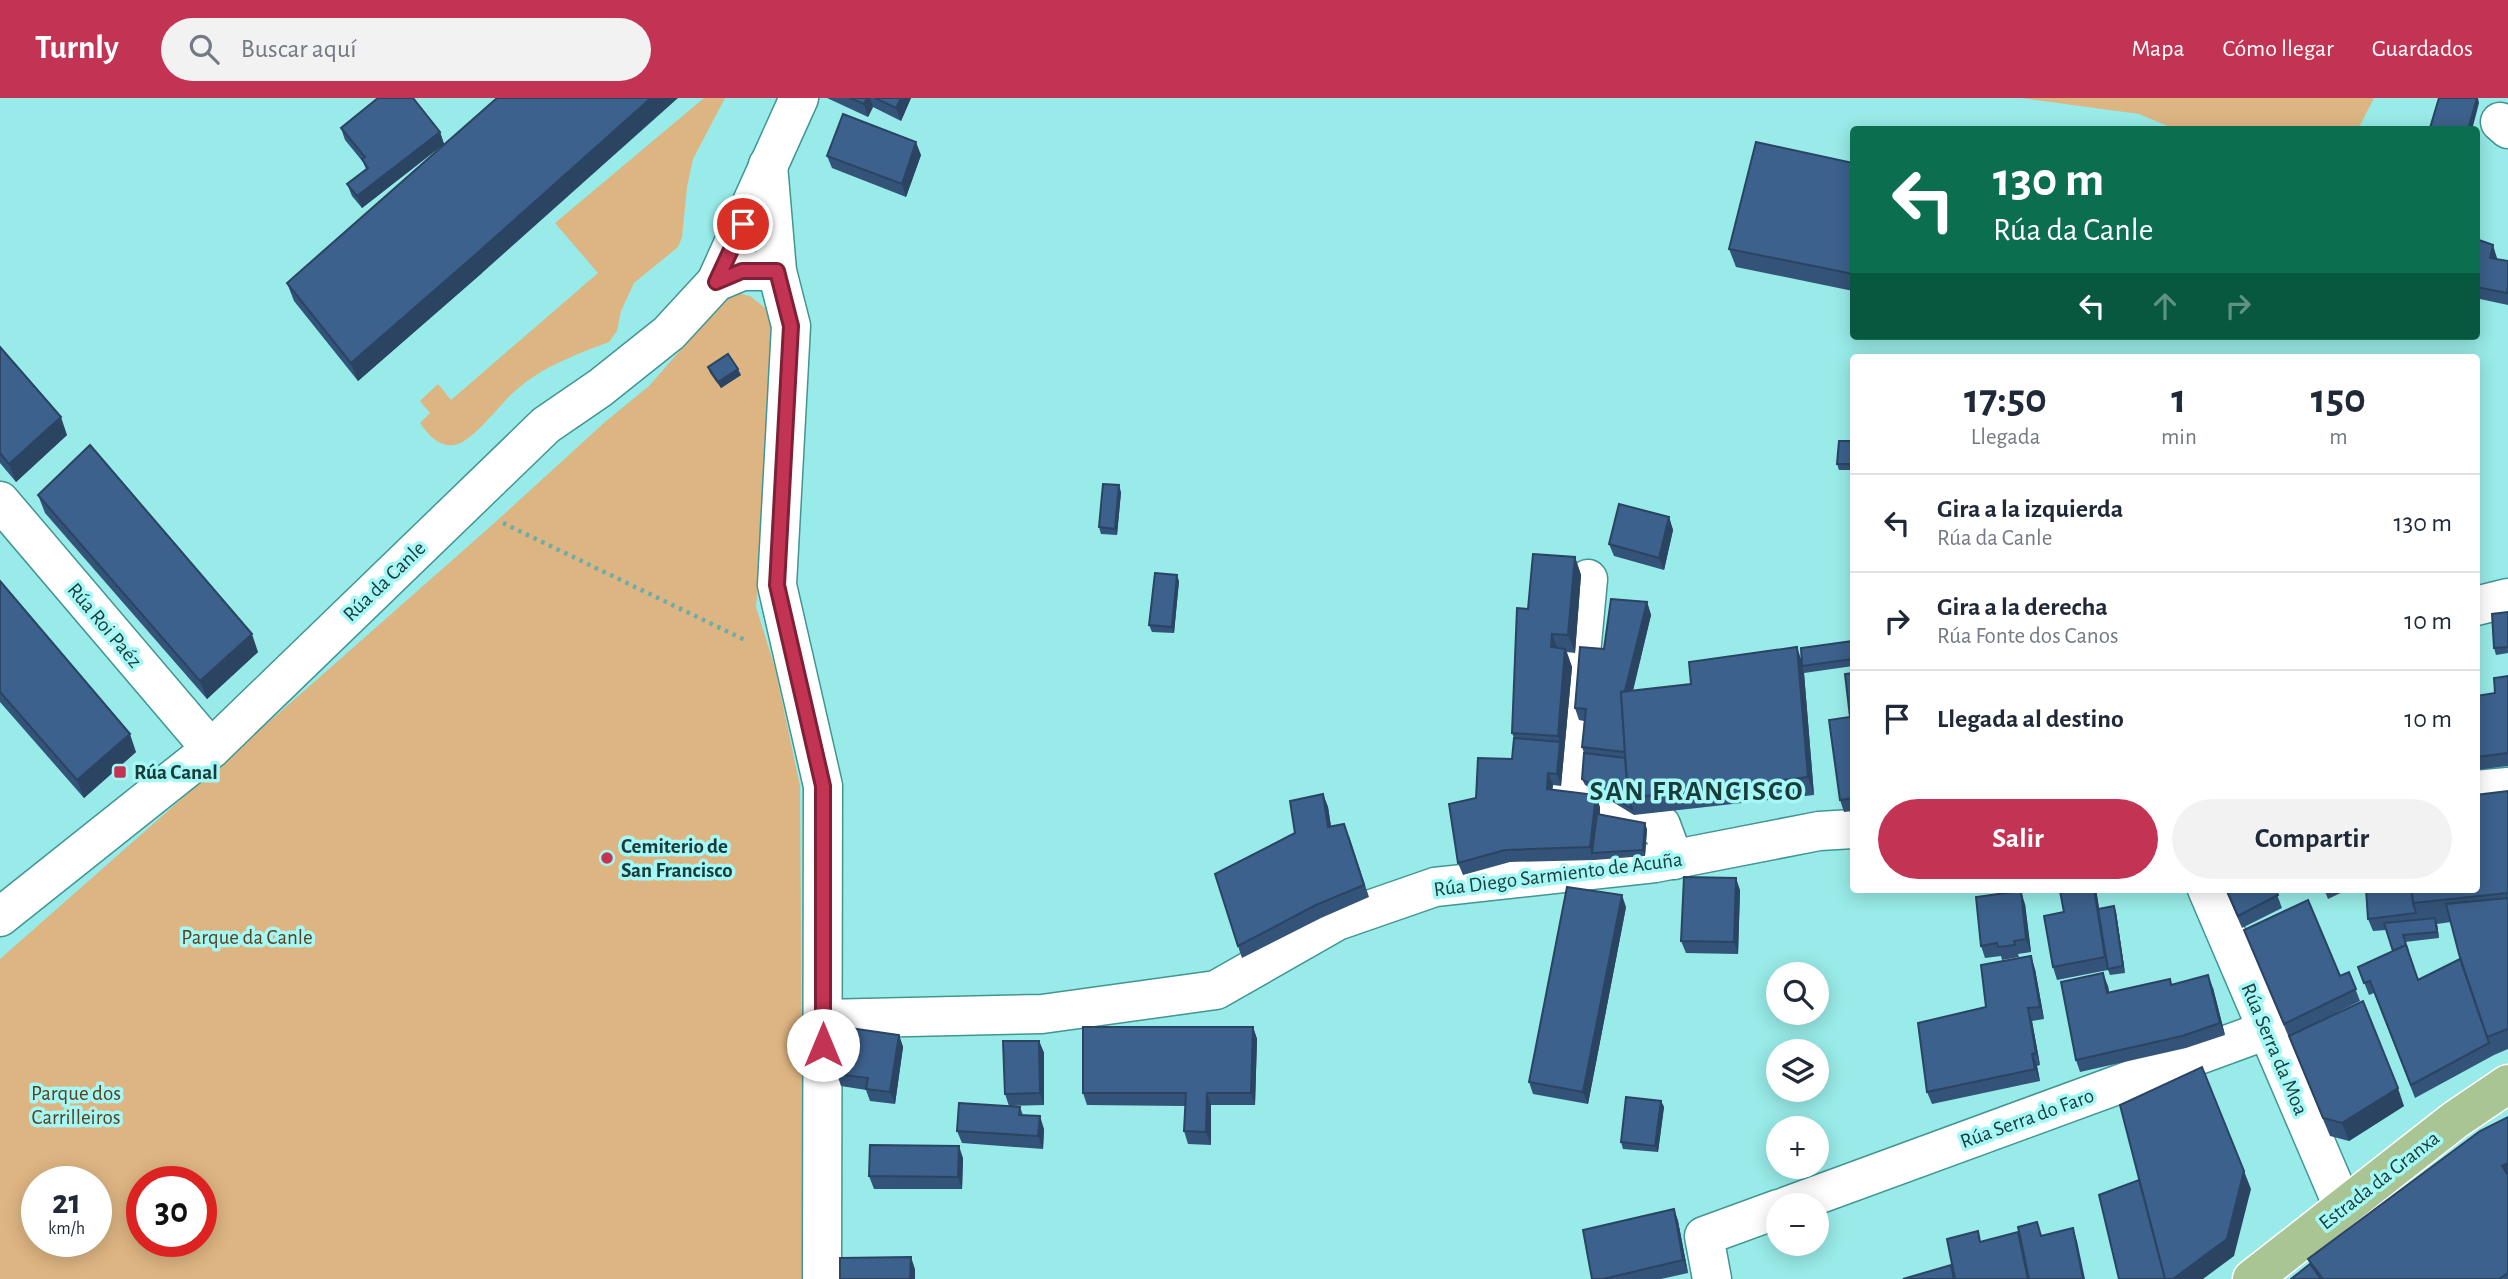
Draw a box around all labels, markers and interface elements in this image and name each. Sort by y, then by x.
search box [161,18,651,81]
icon: search [185,30,223,68]
text: Turnly [35,32,119,65]
text: Buscar aquí [241,36,357,62]
text: Mapa [2131,37,2185,61]
text: Cómo llegar [2223,37,2334,61]
text: Guardados [2372,37,2473,61]
icon: left [1878,154,1969,245]
text: 130 m [1993,156,2104,205]
pin [713,194,773,254]
icon: arrive [724,205,762,243]
text: Rúa da Canle [1993,214,2153,246]
icon: left [2073,287,2111,325]
icon: ahead [2146,287,2184,325]
icon: right [2219,287,2257,325]
text: 17:50 [1964,378,2047,420]
text: 1 [2171,378,2186,420]
text: 150 [2311,378,2366,420]
text: Llegada [1971,426,2040,449]
text: min [2161,426,2197,449]
text: m [2329,426,2348,449]
text: Gira a la izquierda [1937,496,2123,522]
icon: left [1878,504,1916,542]
text: 130 m [2394,510,2452,536]
text: Rúa da Canle [1937,527,2052,550]
street label: Rúa da Canle [339,537,430,625]
street label: Rúa Roi Paéz [63,579,146,672]
text: Gira a la derecha [1937,594,2108,620]
icon: right [1878,602,1916,640]
text: 10 m [2404,608,2452,634]
text: Rúa Fonte dos Canos [1937,625,2119,648]
icon: arrive [1878,700,1916,738]
text: Llegada al destino [1937,706,2124,732]
text: 10 m [2404,706,2452,732]
place label: Rúa Canal [134,762,218,783]
marker: Rúa Canal [112,764,128,780]
district label: SAN FRANCISCO [1590,778,1804,806]
button: Salir [1878,799,2158,879]
button: Compartir [2172,799,2452,879]
place label: Cemiterio de San Francisco [621,836,733,881]
street label: Rúa Diego Sarmiento de Acuña [1432,849,1684,900]
marker: Cemiterio de San Francisco [599,850,615,866]
park label: Parque da Canle [181,927,313,948]
map controls [1766,962,1829,1256]
button: search [1766,962,1829,1025]
street label: Rúa Serra da Moa [2237,980,2312,1118]
position arrow [786,1008,860,1082]
button: layers [1766,1039,1829,1102]
park label: Parque dos Carrilleiros [31,1083,121,1128]
street label: Rúa Serra do Faro [1958,1085,2097,1152]
button: + [1766,1116,1829,1179]
street label: Estrada da Granxa [2315,1127,2444,1234]
speed limit sign: 30 [126,1166,217,1257]
text: 21 [52,1185,81,1220]
button: − [1766,1193,1829,1256]
text: km/h [48,1220,85,1238]

